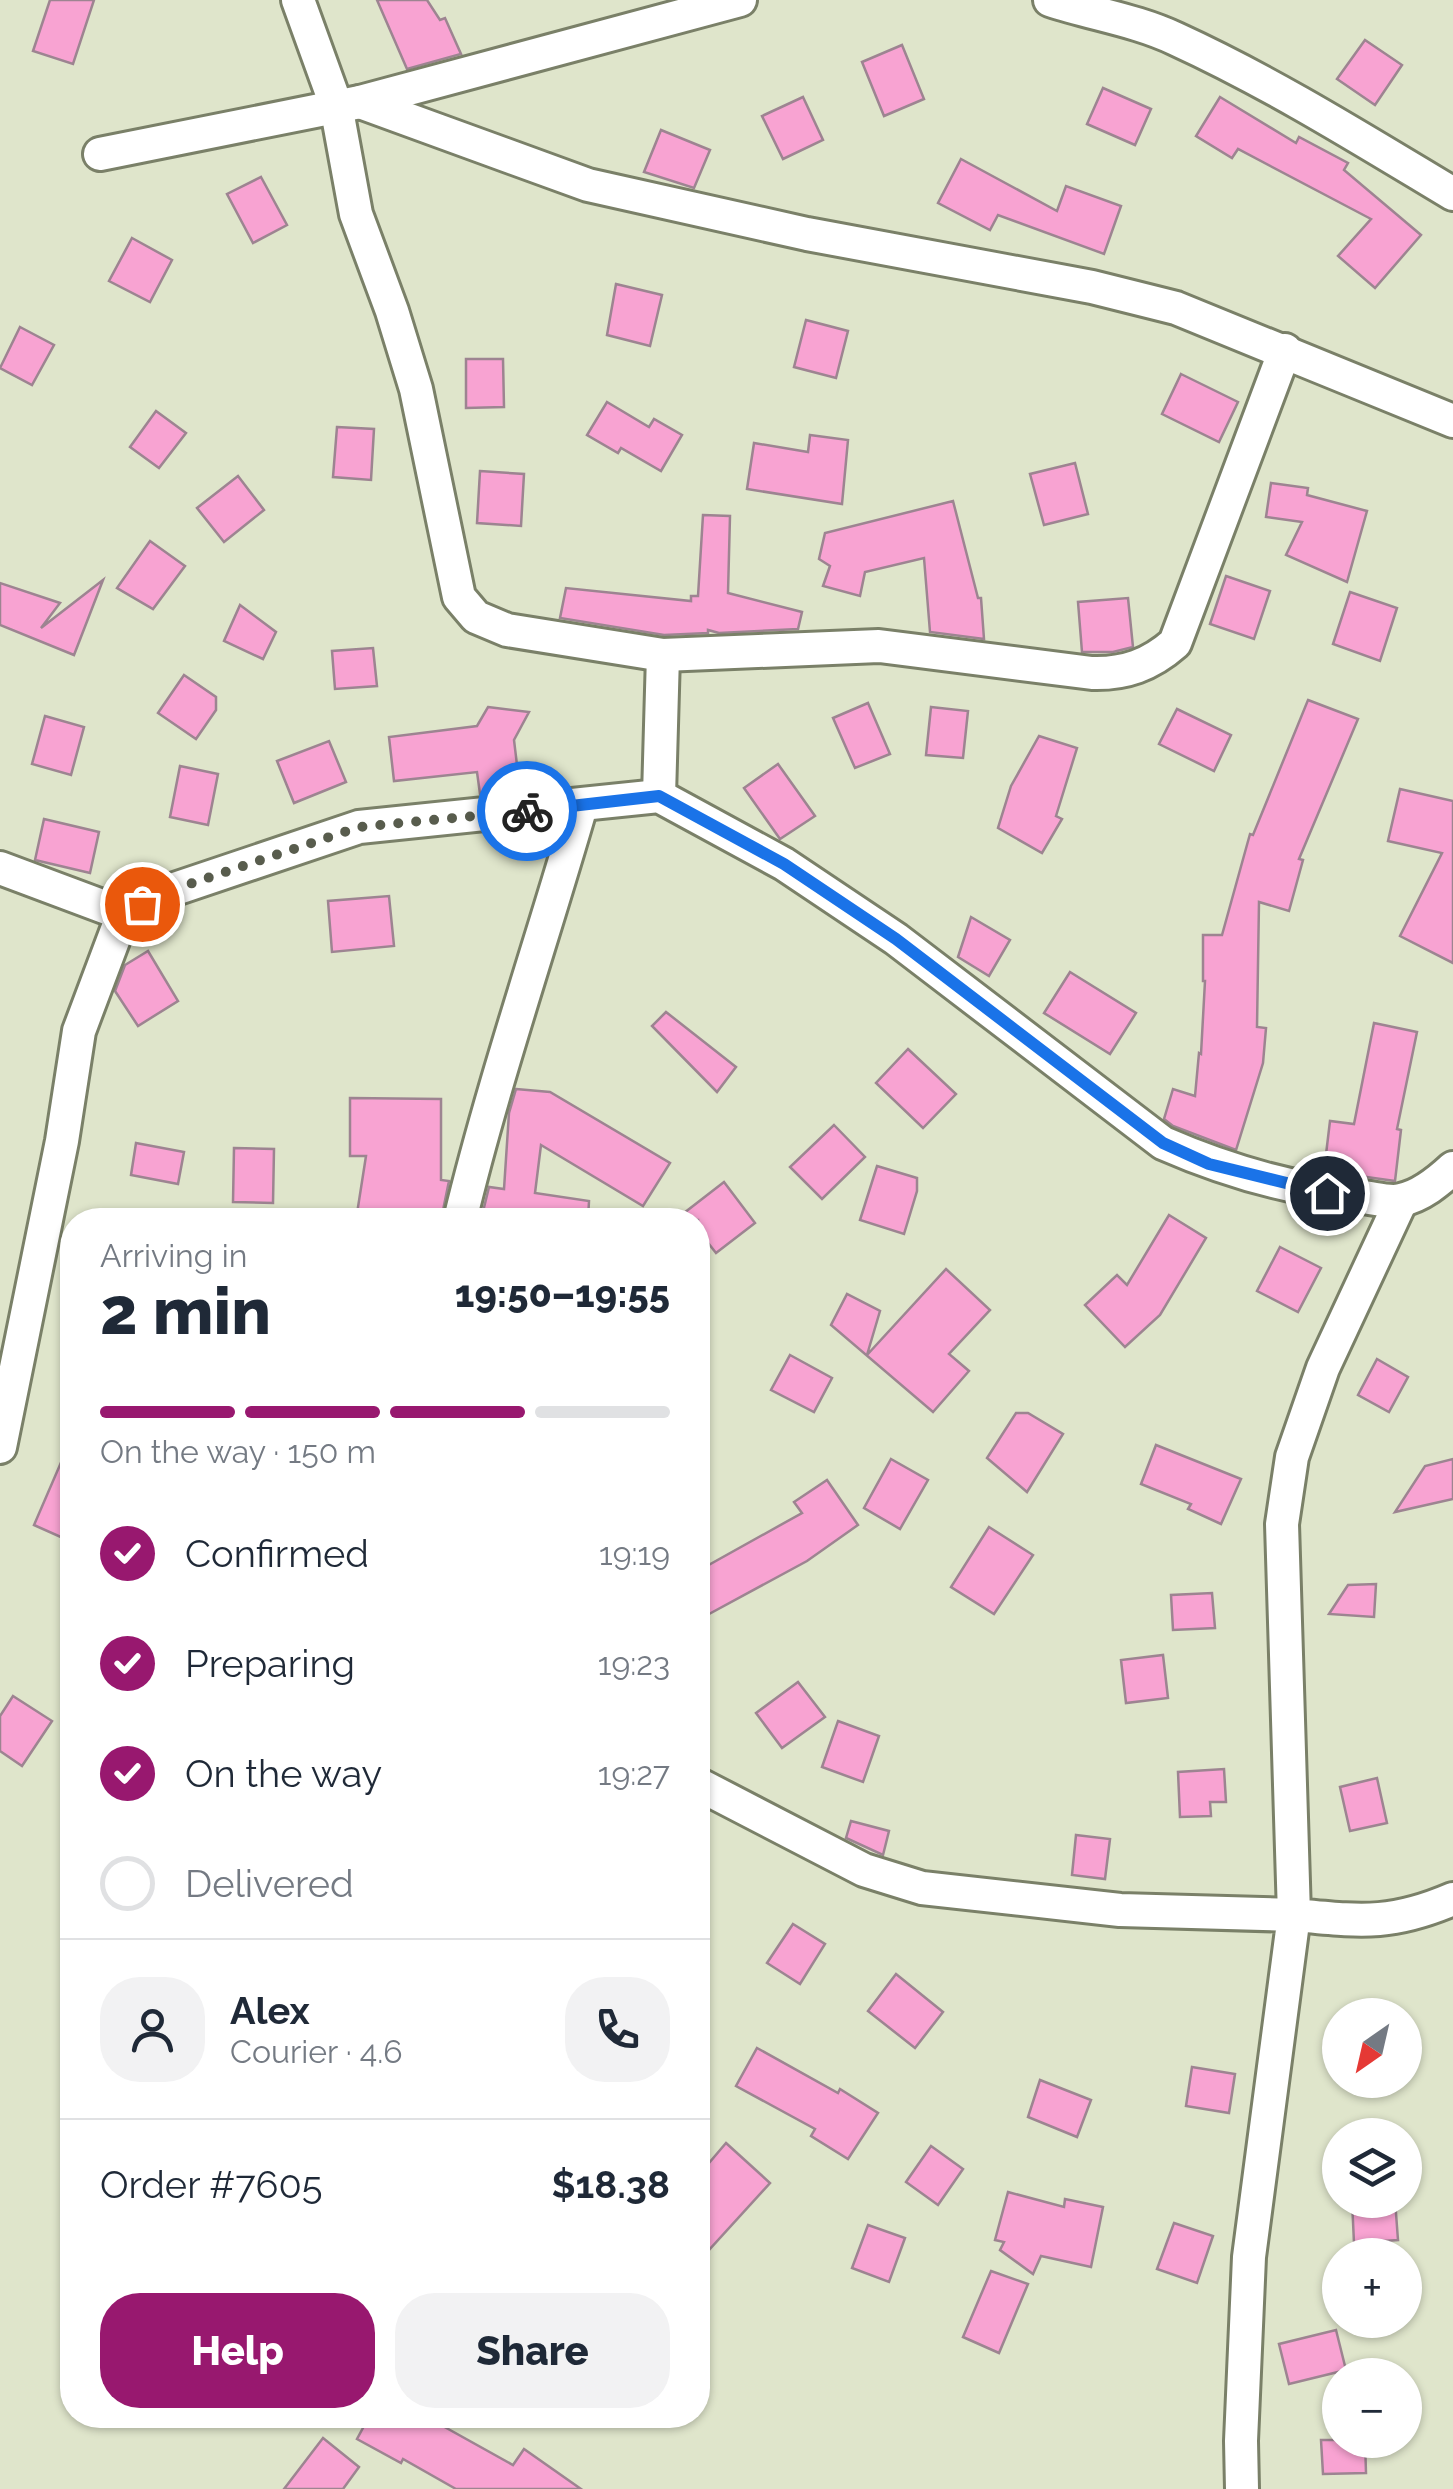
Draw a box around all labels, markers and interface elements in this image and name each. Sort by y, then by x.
courier [477,761,577,861]
icon: bike [500,784,555,839]
pin [100,862,185,947]
icon: bag [115,877,170,932]
pin [1285,1151,1370,1236]
icon: home [1300,1166,1355,1221]
text: Arriving in [100,1237,247,1274]
text: 19:50–19:55 [455,1271,670,1316]
text: 2 min [100,1273,271,1349]
text: On the way · 150 m [100,1433,376,1470]
icon: check [100,1526,155,1581]
text: Confirmed [185,1531,369,1576]
text: 19:19 [599,1535,670,1572]
icon: check [100,1636,155,1691]
text: Preparing [185,1641,355,1686]
text: 19:23 [598,1645,670,1682]
icon: check [100,1746,155,1801]
text: On the way [185,1751,382,1796]
text: 19:27 [598,1755,670,1792]
text: Delivered [185,1861,354,1906]
button: person [100,1977,205,2082]
button: phone [565,1977,670,2082]
text: Alex [230,1988,310,2033]
north arrow [1322,1998,1422,2098]
map controls [1322,1998,1422,2458]
text: Courier · 4.6 [230,2033,403,2070]
button: layers [1322,2118,1422,2218]
text: Order #7605 [100,2162,322,2207]
text: $18.38 [551,2162,670,2207]
button: + [1322,2238,1422,2338]
button: Help [100,2293,375,2408]
button: Share [395,2293,670,2408]
button: − [1322,2358,1422,2458]

